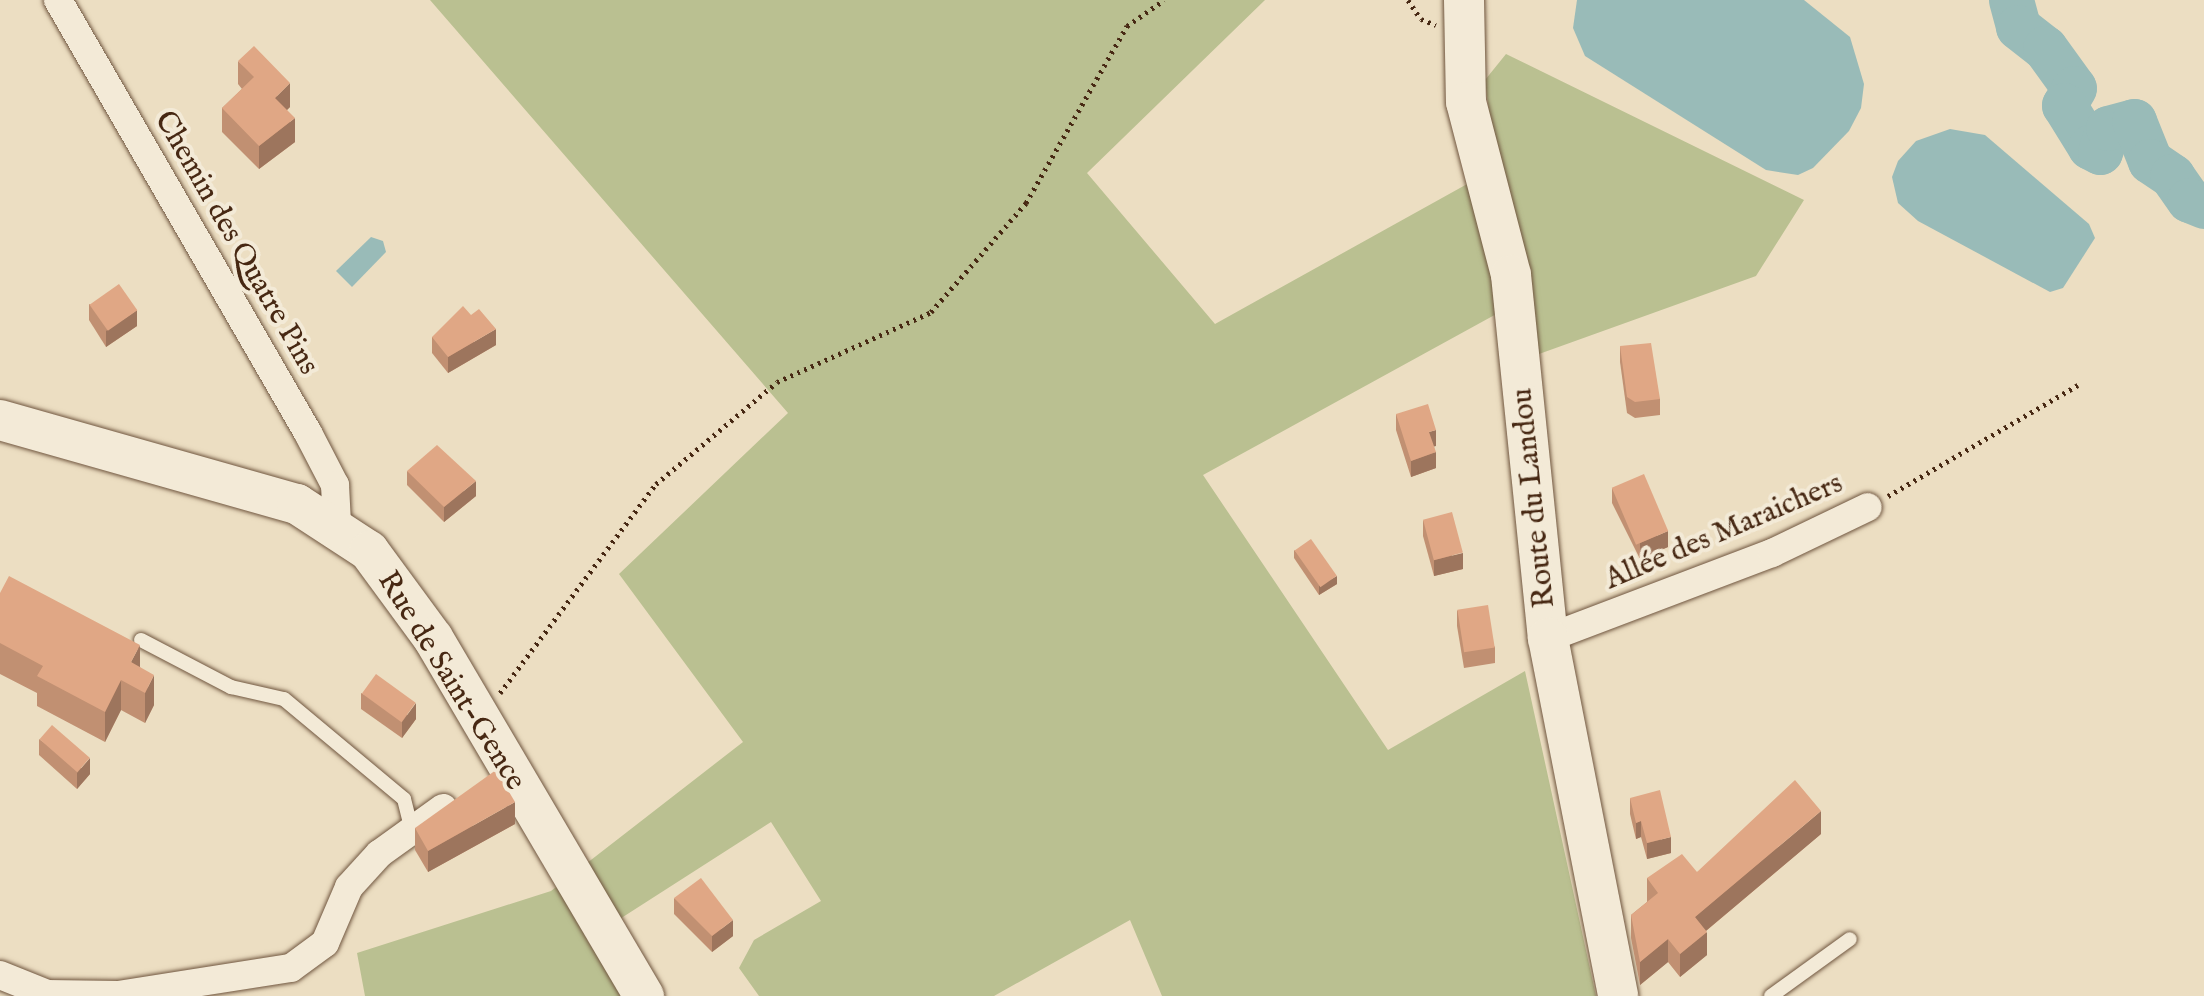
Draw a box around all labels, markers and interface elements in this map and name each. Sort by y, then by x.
street label: Chemin des Quatre Pins [146,105,326,381]
street label: Route du Landou [1505,386,1563,610]
street label: Allée des Maraichers [1600,466,1848,598]
street label: Rue de Saint-Gence [369,565,533,797]

